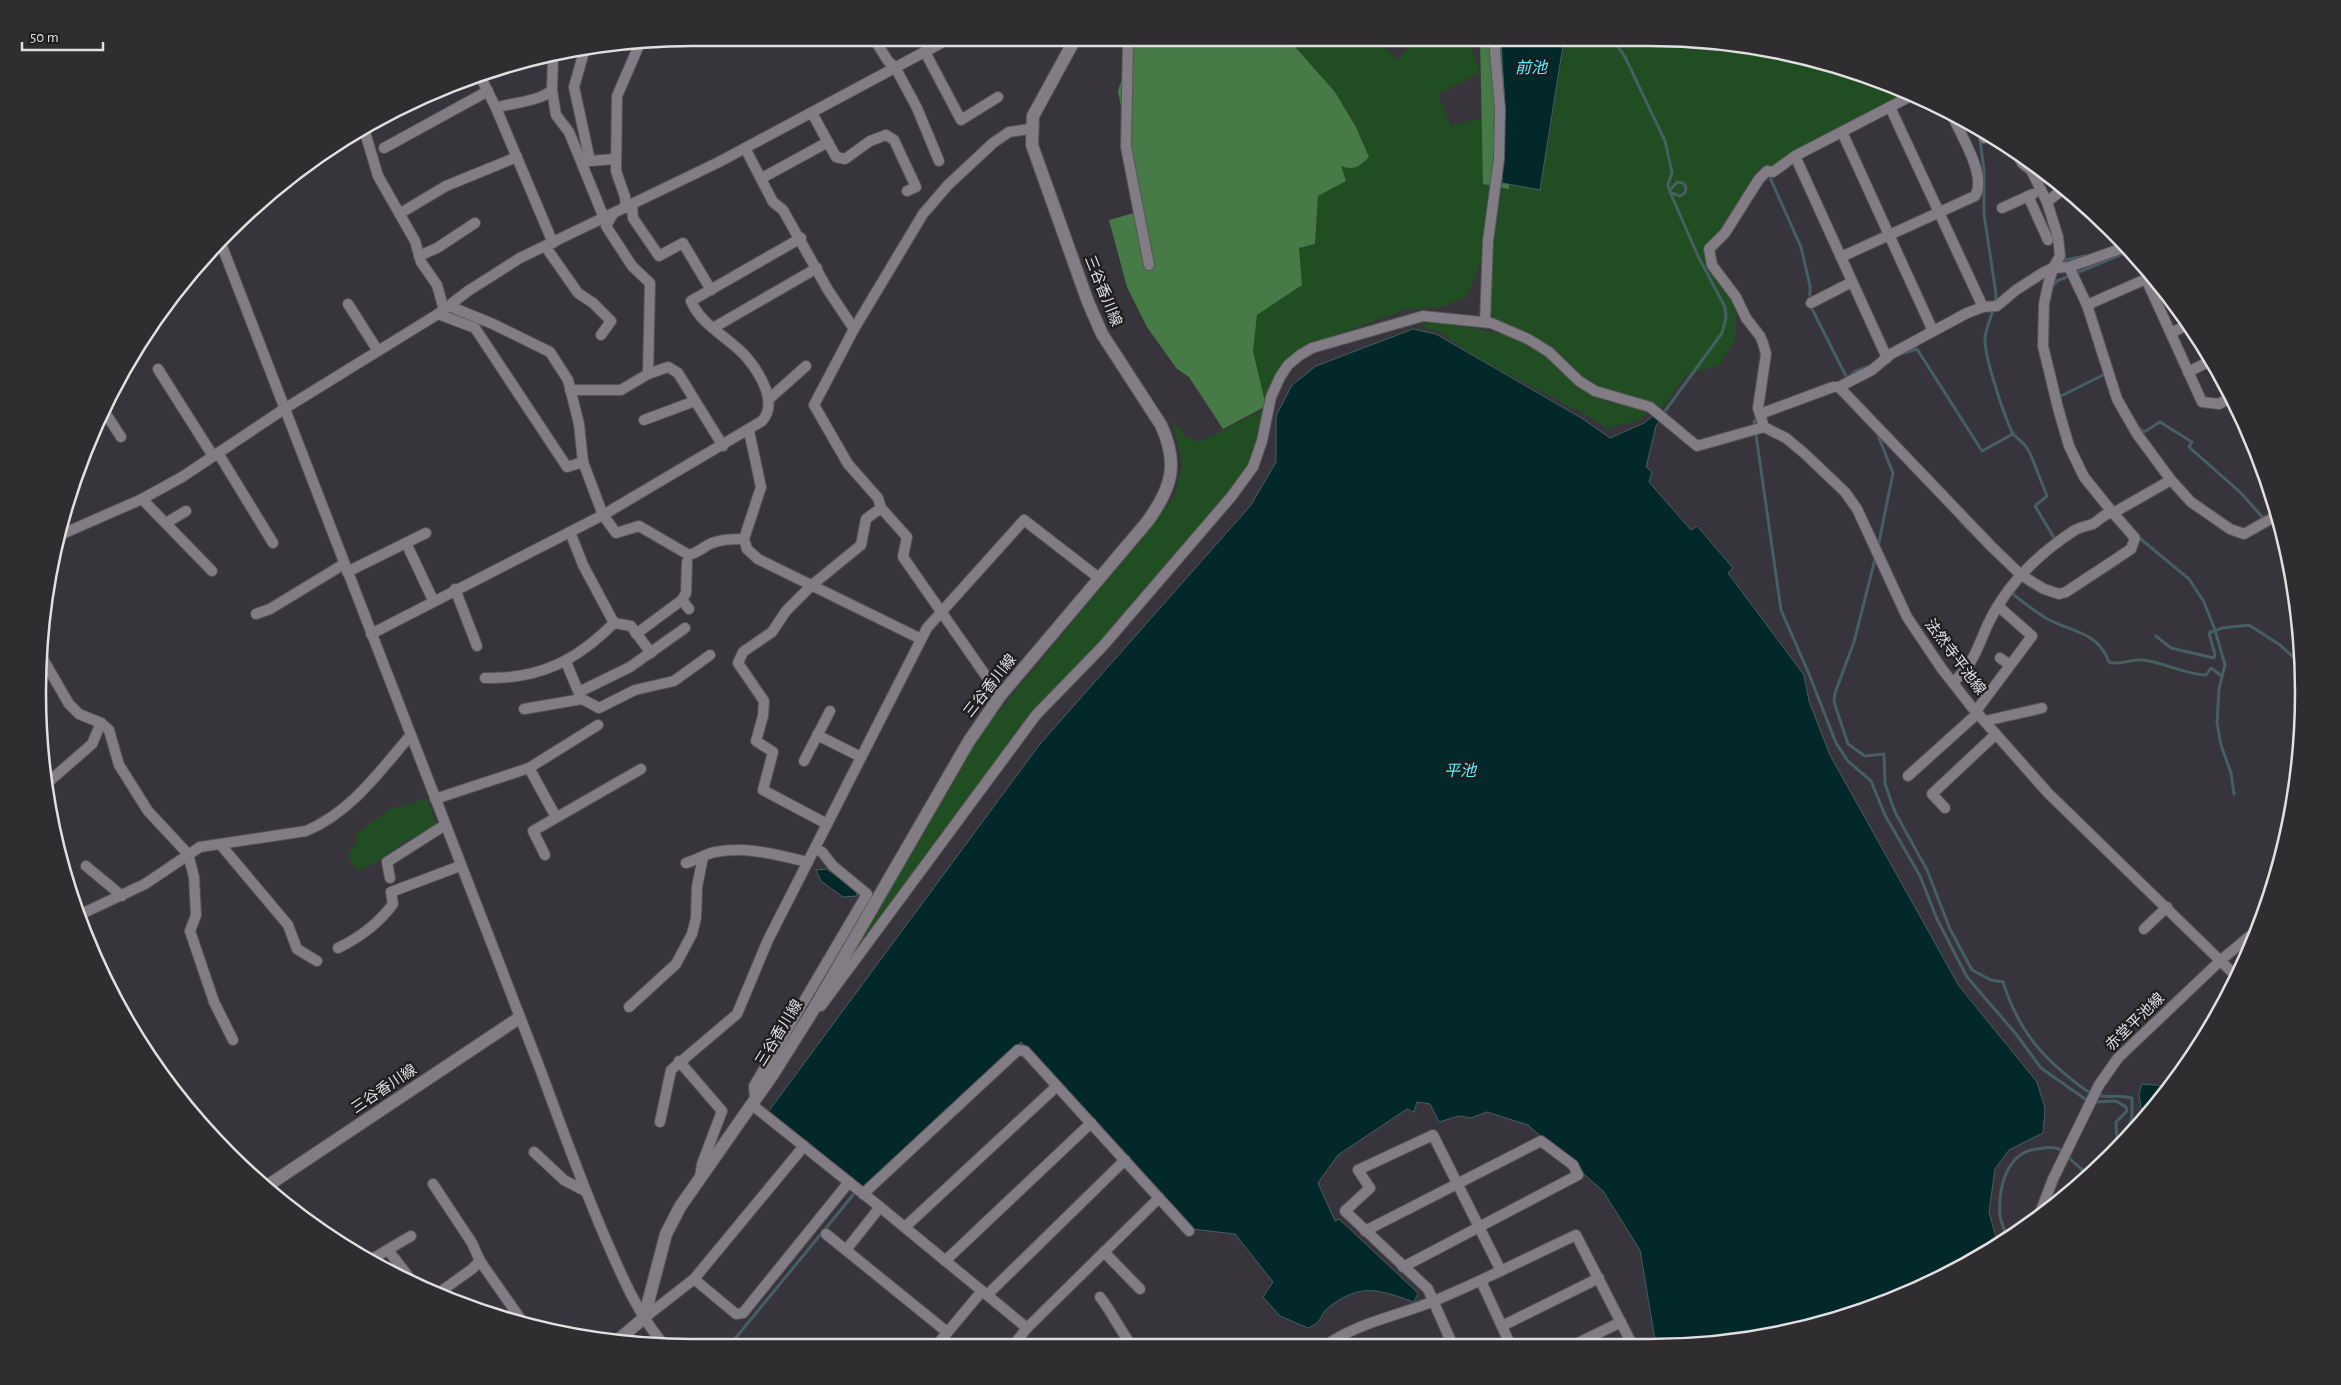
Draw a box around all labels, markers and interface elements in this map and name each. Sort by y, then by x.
scale bar [22,20,104,52]
text: 50 m [30,30,59,45]
water label: 前池 [1515,59,1549,76]
street label: 三谷香川線 [1082,253,1125,329]
street label: 法然寺平池線 [1922,615,1990,697]
street label: 三谷香川線 [960,651,1019,720]
water label: 平池 [1444,762,1478,779]
street label: 赤堂平池線 [2102,990,2167,1053]
street label: 三谷香川線 [752,997,805,1069]
street label: 三谷香川線 [348,1061,419,1116]

